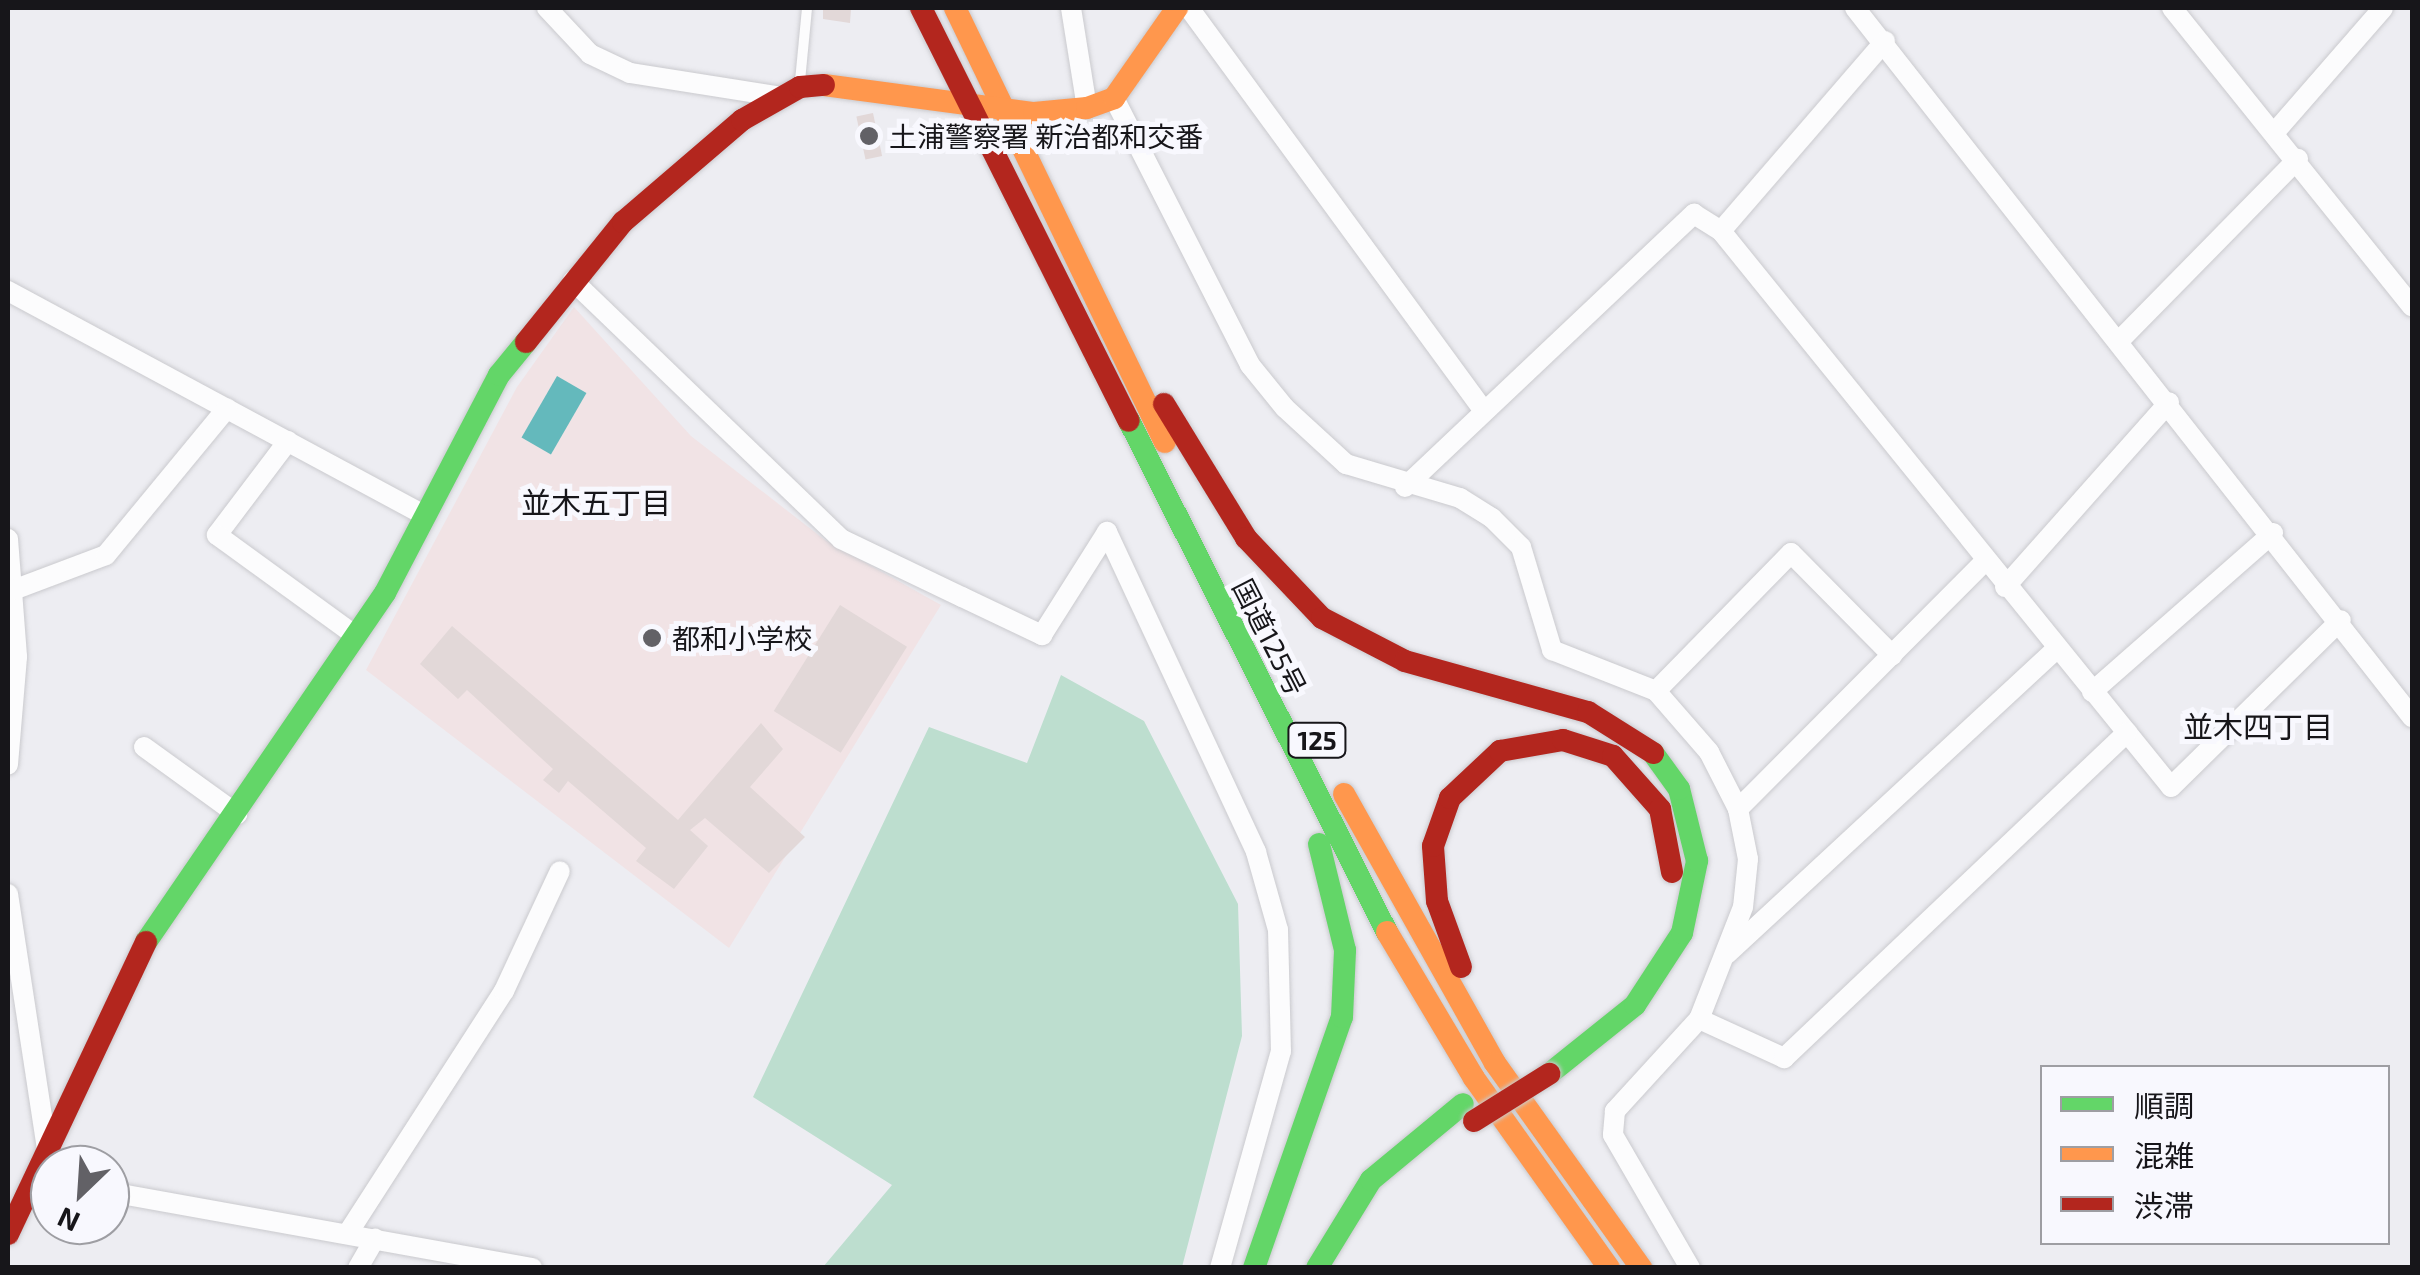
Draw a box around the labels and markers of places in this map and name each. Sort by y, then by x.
place label: 土浦警察署 新治都和交番 [889,119,1203,153]
marker: 土浦警察署 新治都和交番 [858,125,880,147]
place label: 都和小学校 [672,621,812,655]
marker: 都和小学校 [641,627,663,649]

